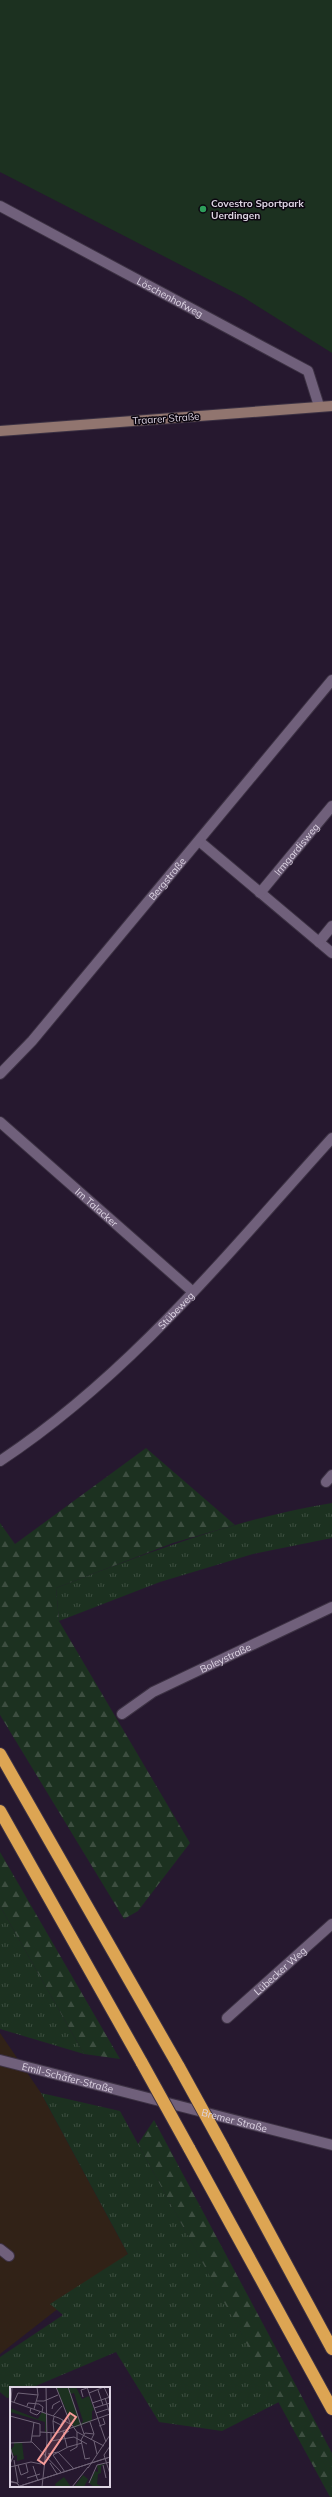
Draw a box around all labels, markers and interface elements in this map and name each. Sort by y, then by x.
place label: Covestro Sportpark Uerdingen [211,197,304,222]
marker: Covestro Sportpark Uerdingen [198,204,208,214]
street label: Löschenhofweg [135,275,205,321]
street label: Traarer Straße [132,410,200,427]
street label: Irmgardisweg [271,821,322,878]
street label: Bergstraße [146,855,189,903]
street label: Im Talacker [72,1185,121,1230]
street label: Stübeweg [155,1289,197,1332]
street label: Boleystraße [198,1640,253,1676]
street label: Lübecker Weg [251,1944,309,1998]
street label: Emil-Schäfer-Straße [21,2060,115,2096]
street label: Bremer Straße [200,2106,269,2135]
inset map [10,2387,110,2487]

